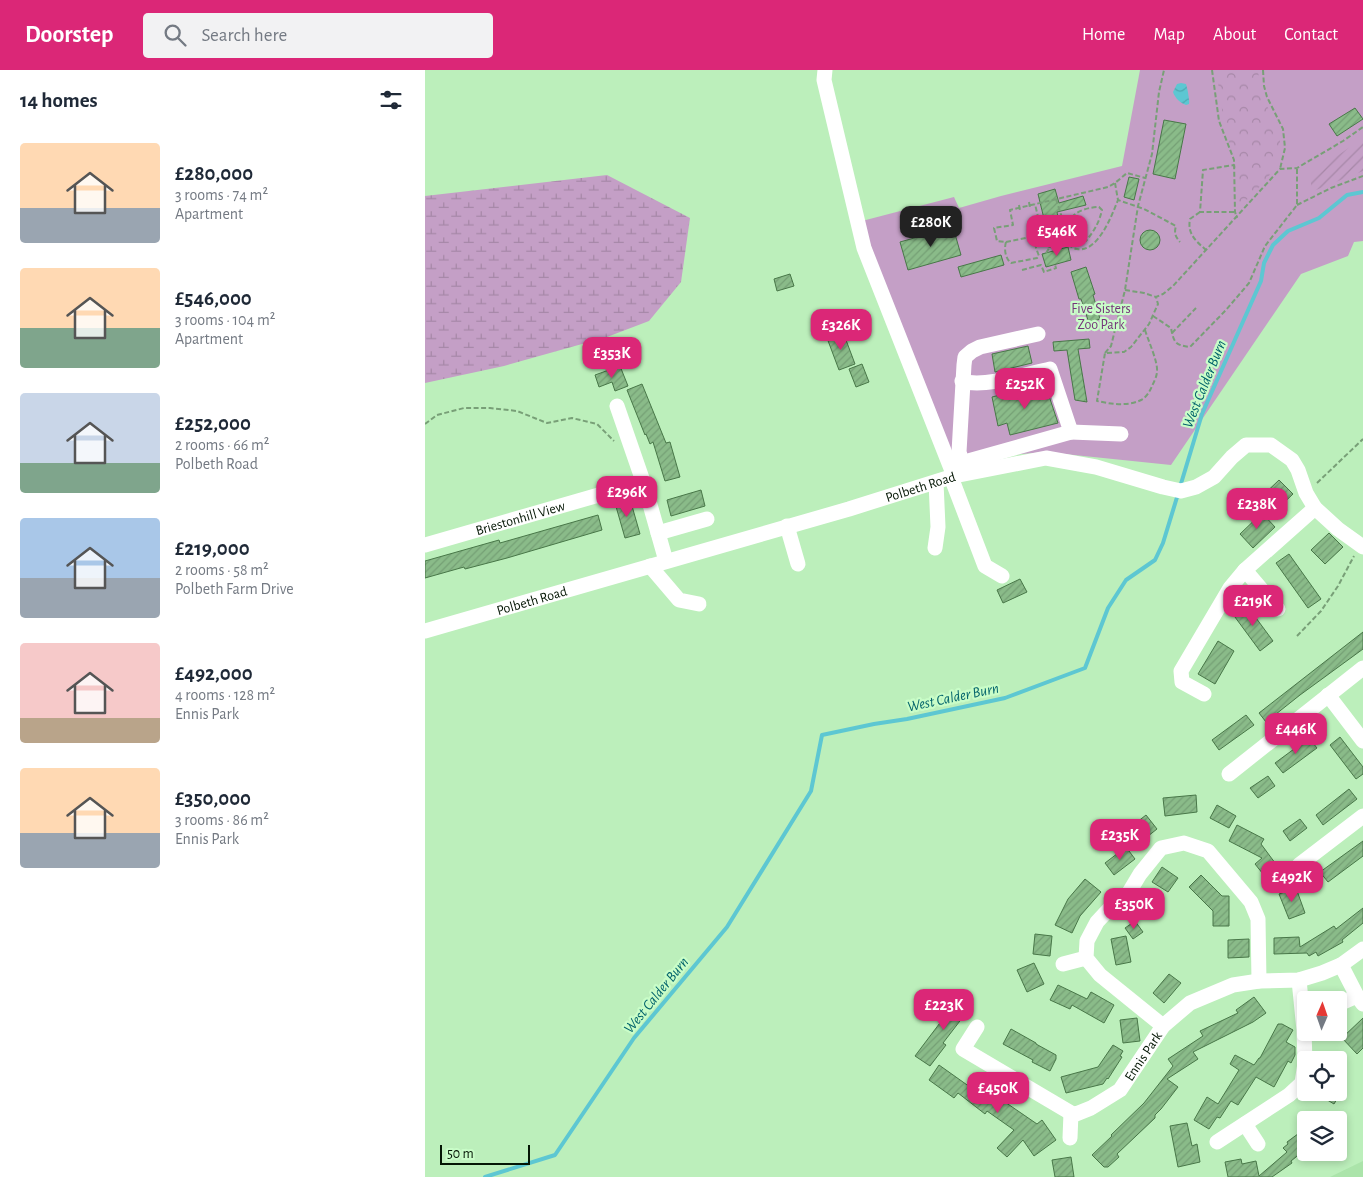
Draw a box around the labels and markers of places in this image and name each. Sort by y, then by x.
pin: £280K [896,206,966,248]
pin: £546K [1022,214,1092,257]
pin: £326K [806,308,876,351]
pin: £353K [577,336,647,379]
pin: £252K [990,368,1060,410]
pin: £296K [592,476,662,518]
pin: £238K [1222,488,1292,530]
pin: £219K [1218,584,1288,627]
pin: £446K [1261,712,1331,755]
pin: £235K [1085,818,1155,861]
pin: £492K [1257,860,1327,903]
pin: £350K [1099,888,1169,930]
pin: £223K [909,988,979,1031]
pin: £450K [963,1072,1033,1114]

